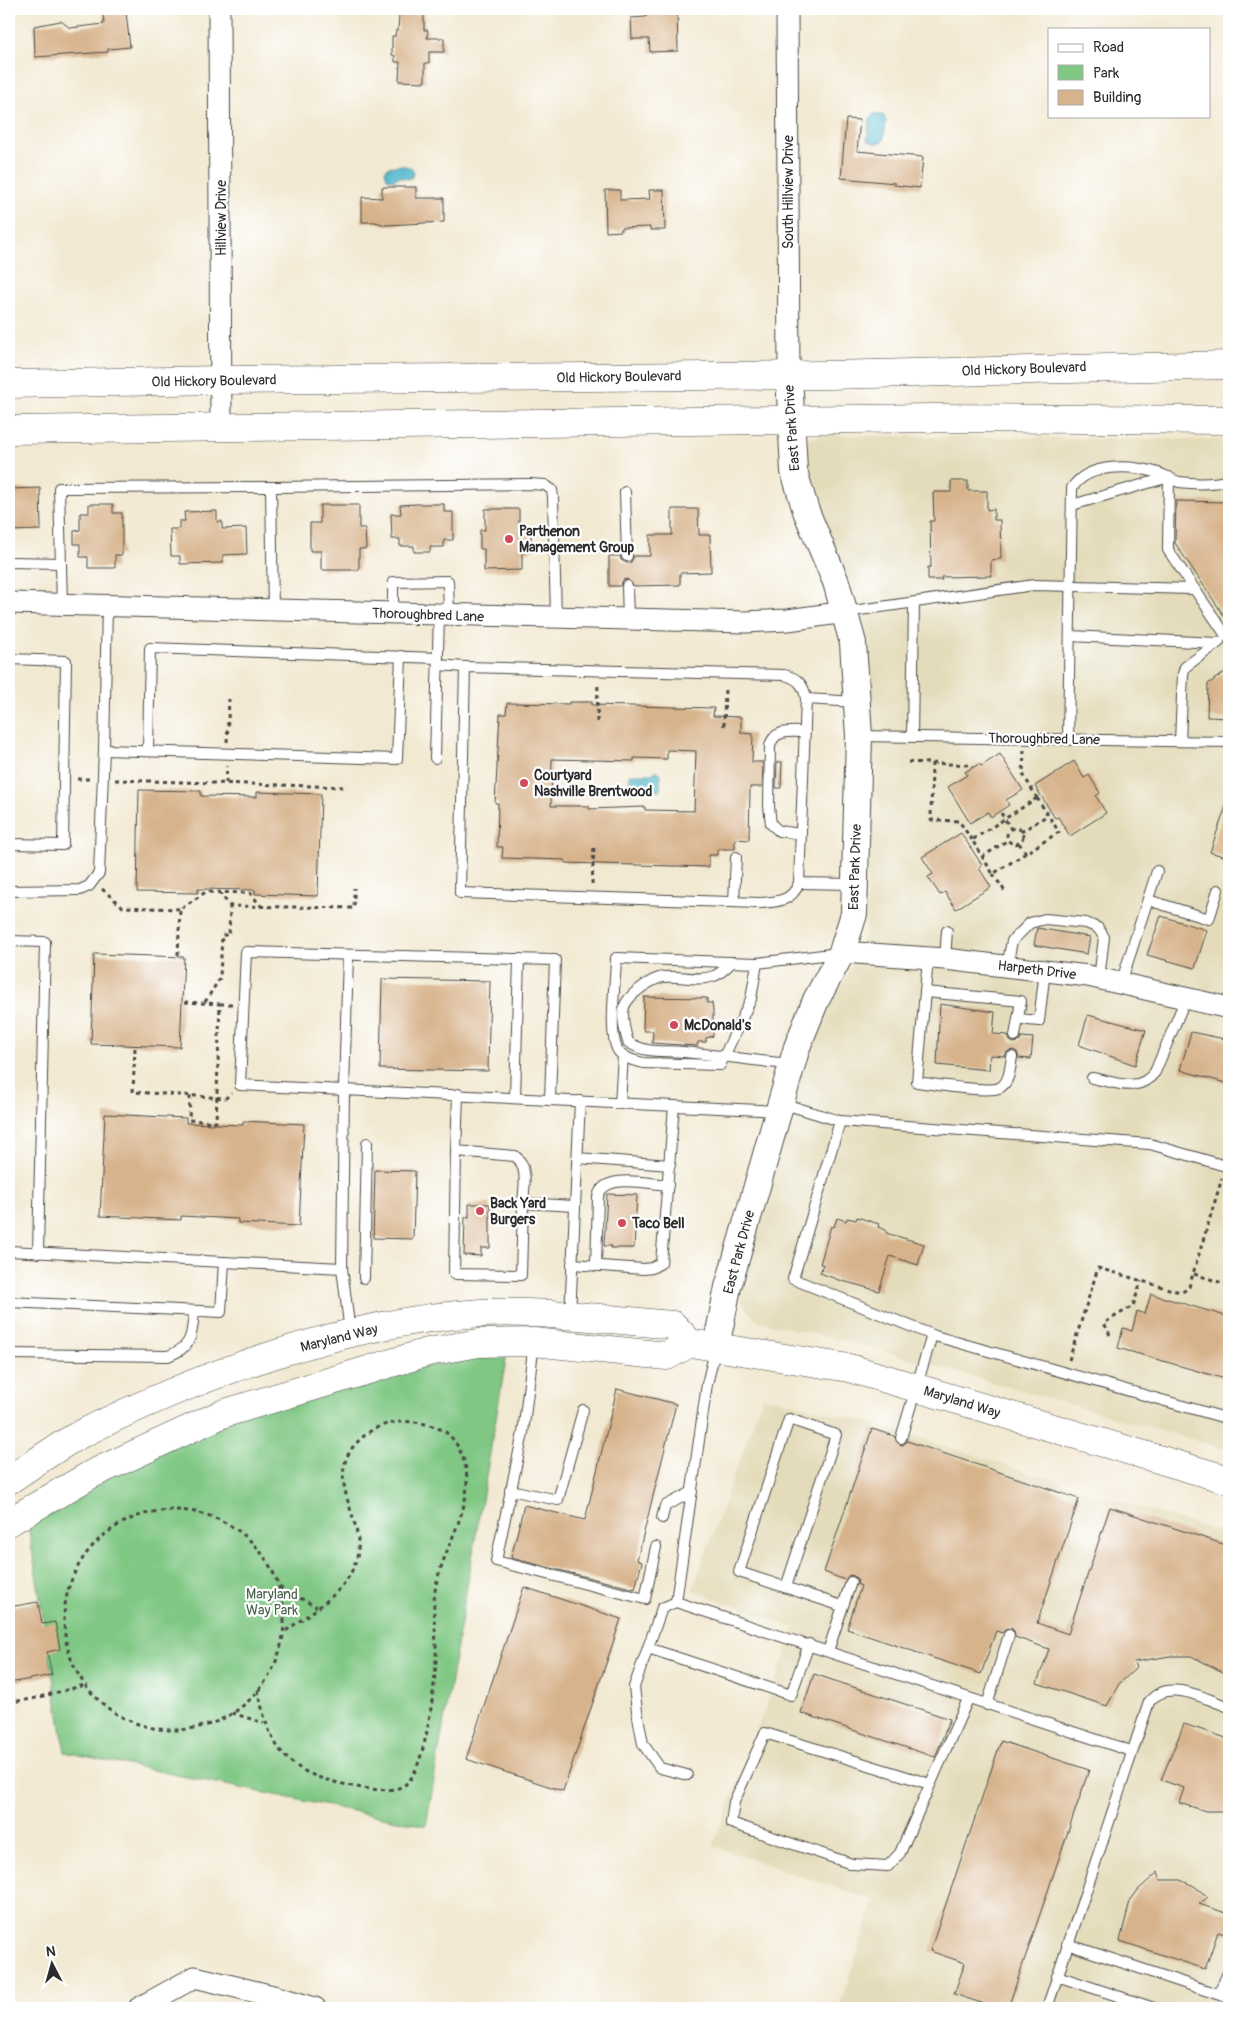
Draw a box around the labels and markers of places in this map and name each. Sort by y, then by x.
place label: Parthenon Management Group [519,523,634,556]
marker: Parthenon Management Group [503,533,515,545]
place label: Courtyard Nashville Brentwood [534,767,652,800]
marker: Courtyard Nashville Brentwood [518,777,530,789]
place label: McDonald's [684,1017,752,1034]
marker: McDonald's [668,1019,680,1031]
place label: Back Yard Burgers [490,1195,546,1228]
marker: Back Yard Burgers [474,1205,486,1217]
place label: Taco Bell [631,1215,685,1232]
marker: Taco Bell [616,1217,628,1229]

